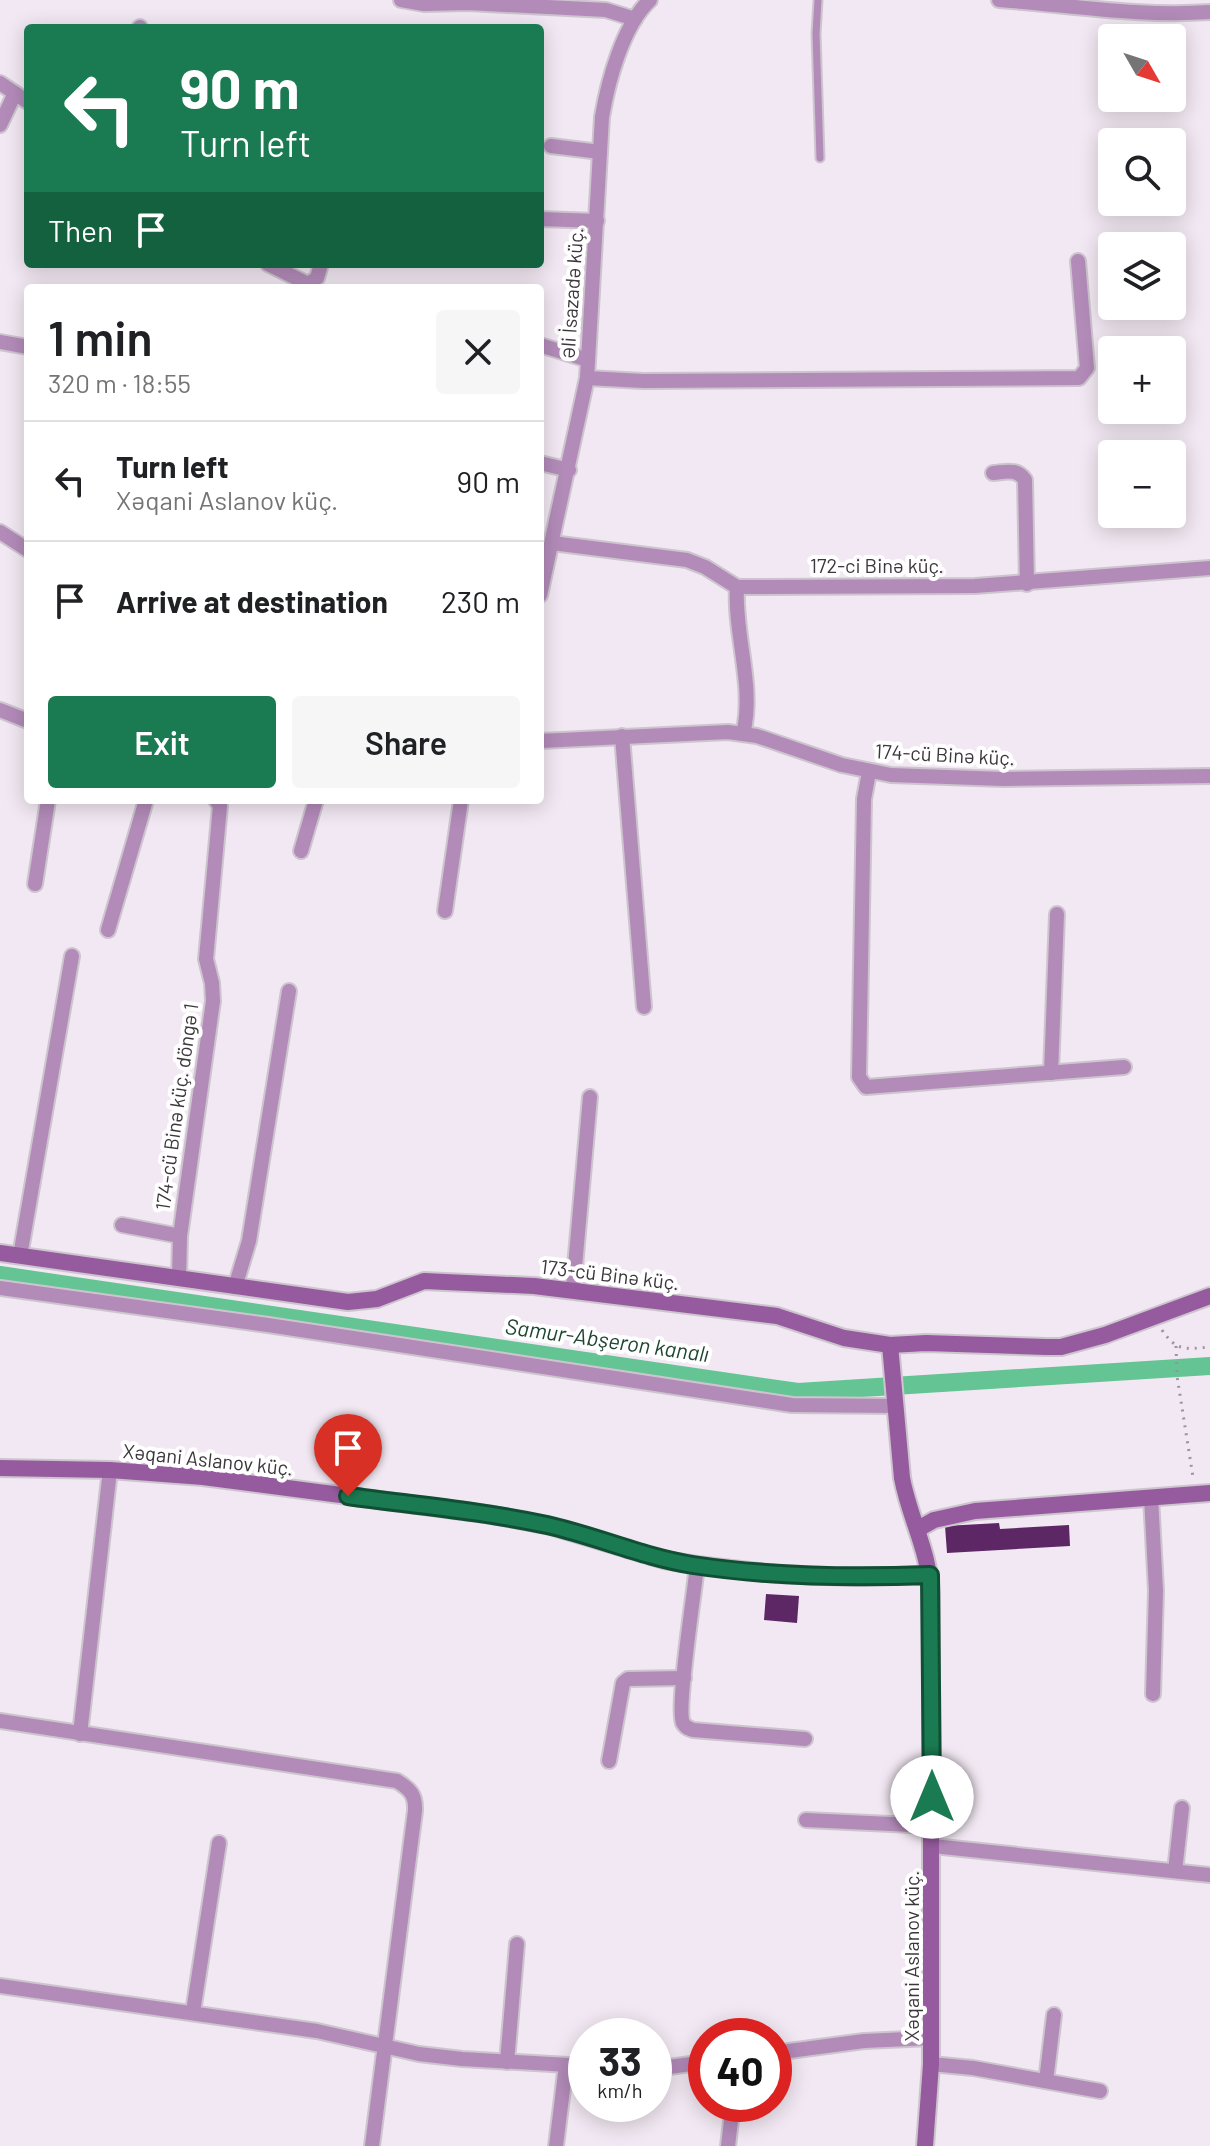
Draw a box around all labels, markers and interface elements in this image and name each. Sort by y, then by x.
north arrow [1098,24,1186,112]
map controls [1098,24,1186,528]
text: 90 m [180,53,300,120]
icon: left [48,56,152,160]
text: Turn left [180,121,311,164]
button: search [1098,128,1186,216]
icon: arrive [129,208,173,252]
text: Then [48,212,113,248]
street label: Əli İsazadə küç. [554,227,588,359]
button: layers [1098,232,1186,320]
text: 1 min [48,308,153,366]
button: close [436,310,520,394]
button: + [1098,336,1186,424]
text: 320 m · 18:55 [48,367,191,398]
button: − [1098,440,1186,528]
text: Turn left [116,448,229,484]
icon: left [48,459,92,503]
text: 90 m [457,463,520,499]
text: Xəqani Aslanov küç. [116,484,338,515]
street label: 172-ci Binə küç. [810,553,944,577]
icon: arrive [48,579,92,623]
text: Arrive at destination [116,583,388,619]
text: 230 m [441,583,520,619]
button: Exit [48,696,276,788]
button: Share [292,696,520,788]
street label: 174-cü Binə küç. [875,738,1016,770]
street label: 174-cü Binə küç. döngə 1 [150,1002,202,1212]
street label: 173-cü Binə küç. [540,1254,681,1294]
water label: Samur-Abşeron kanalı [504,1312,711,1366]
pin [314,1414,382,1496]
icon: arrive [326,1426,370,1470]
street label: Xəqani Aslanov küç. [122,1438,294,1480]
position arrow [890,1755,974,1839]
street label: Xəqani Aslanov küç. [899,1870,923,2042]
speed limit sign: 40 [688,2018,792,2122]
text: 33 [598,2036,642,2084]
text: km/h [597,2078,643,2102]

